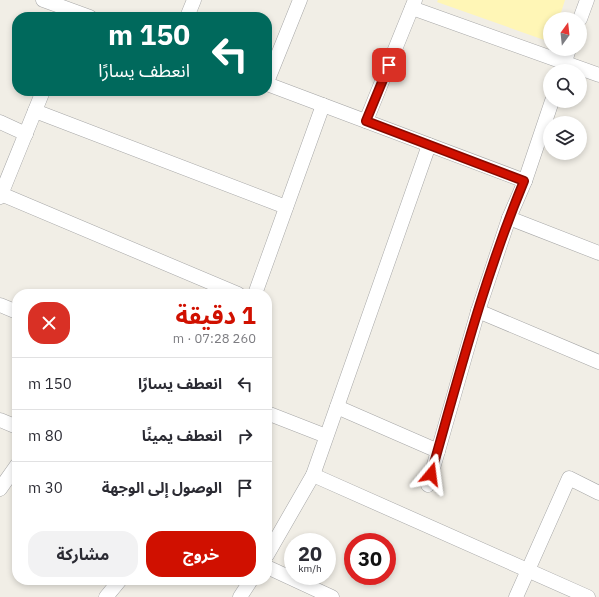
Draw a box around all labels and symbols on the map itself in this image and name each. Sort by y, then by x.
north arrow [543,12,587,56]
pin [372,48,406,82]
position arrow [410,453,452,495]
speed limit sign: 30 [344,533,396,585]

